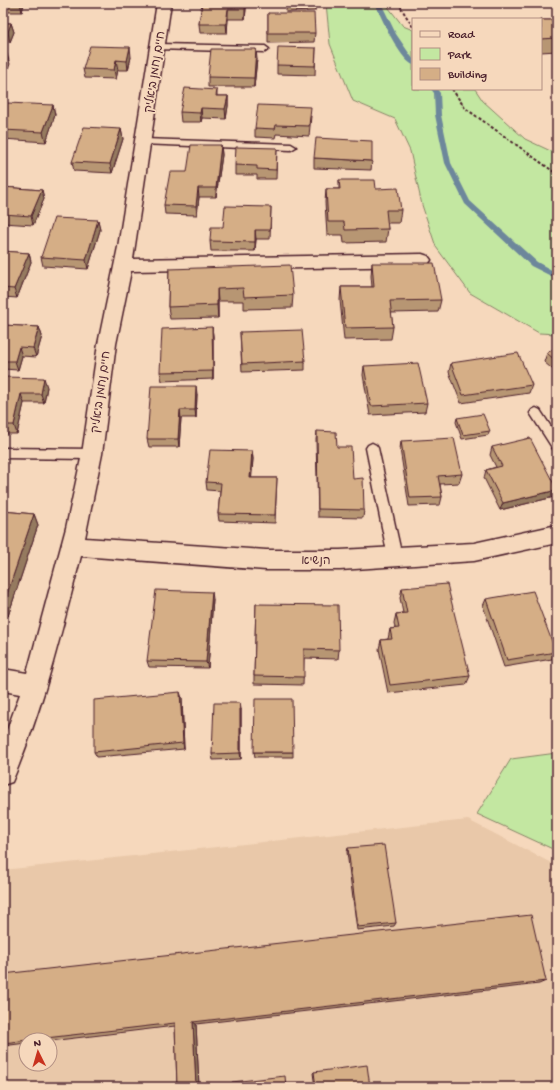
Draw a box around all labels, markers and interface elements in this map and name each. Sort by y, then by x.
legend [412,18,542,90]
text: Road [448,29,475,43]
street label: חיים נחמן ביאליק [142,30,169,114]
text: Park [447,49,473,63]
text: Building [447,69,487,83]
street label: חיים נחמן ביאליק [88,350,115,434]
street label: הנשיא [301,555,331,569]
north arrow [18,1032,58,1072]
text: N [33,1038,41,1050]

